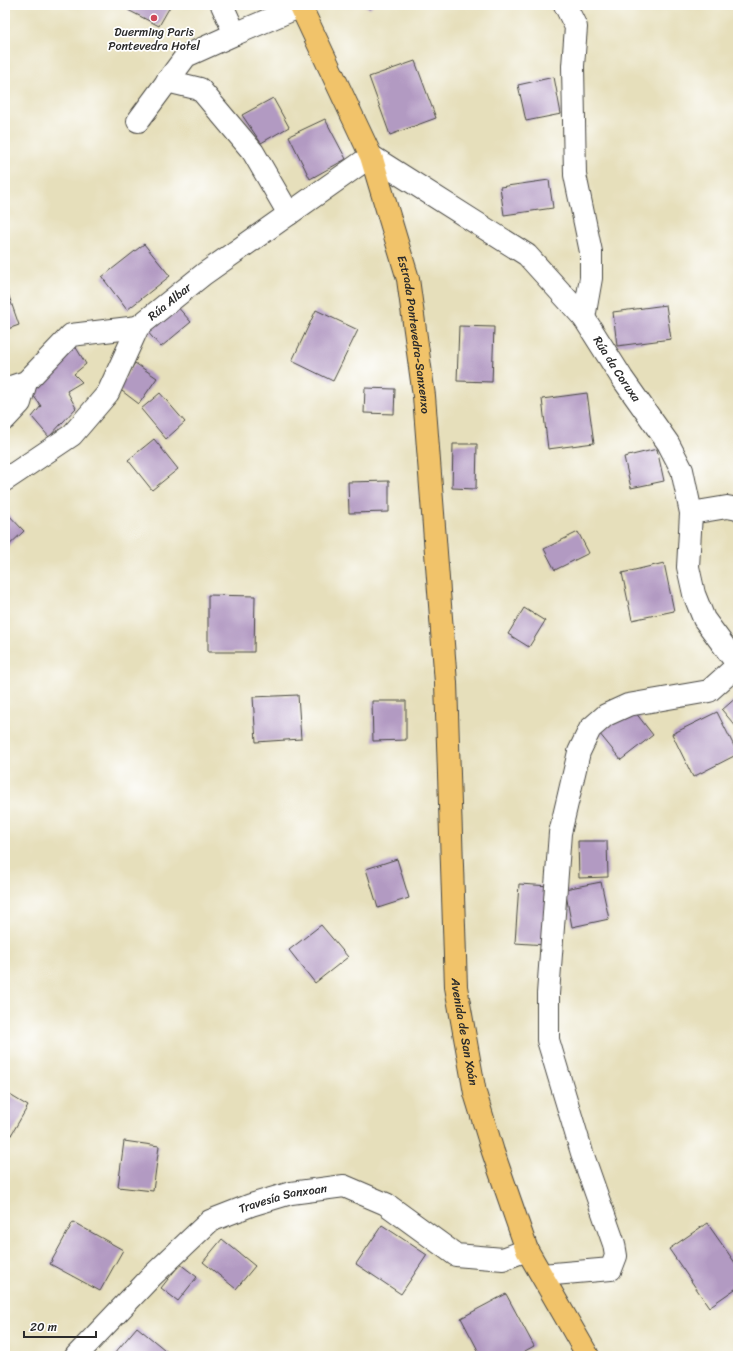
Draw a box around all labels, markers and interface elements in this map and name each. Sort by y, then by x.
marker: Duerming Paris Pontevedra Hotel [149,13,159,23]
place label: Duerming Paris Pontevedra Hotel [108,21,200,57]
street label: Estrada Pontevedra-Sanxenxo [390,252,436,415]
street label: Rúa Albar [143,276,197,326]
street label: Rúa da Coruxa [587,331,647,407]
street label: Avenida de San Xoán [445,977,485,1088]
street label: Travesía Sanxoan [235,1177,329,1220]
scale bar [24,1313,96,1339]
text: 20 m [30,1316,57,1338]

